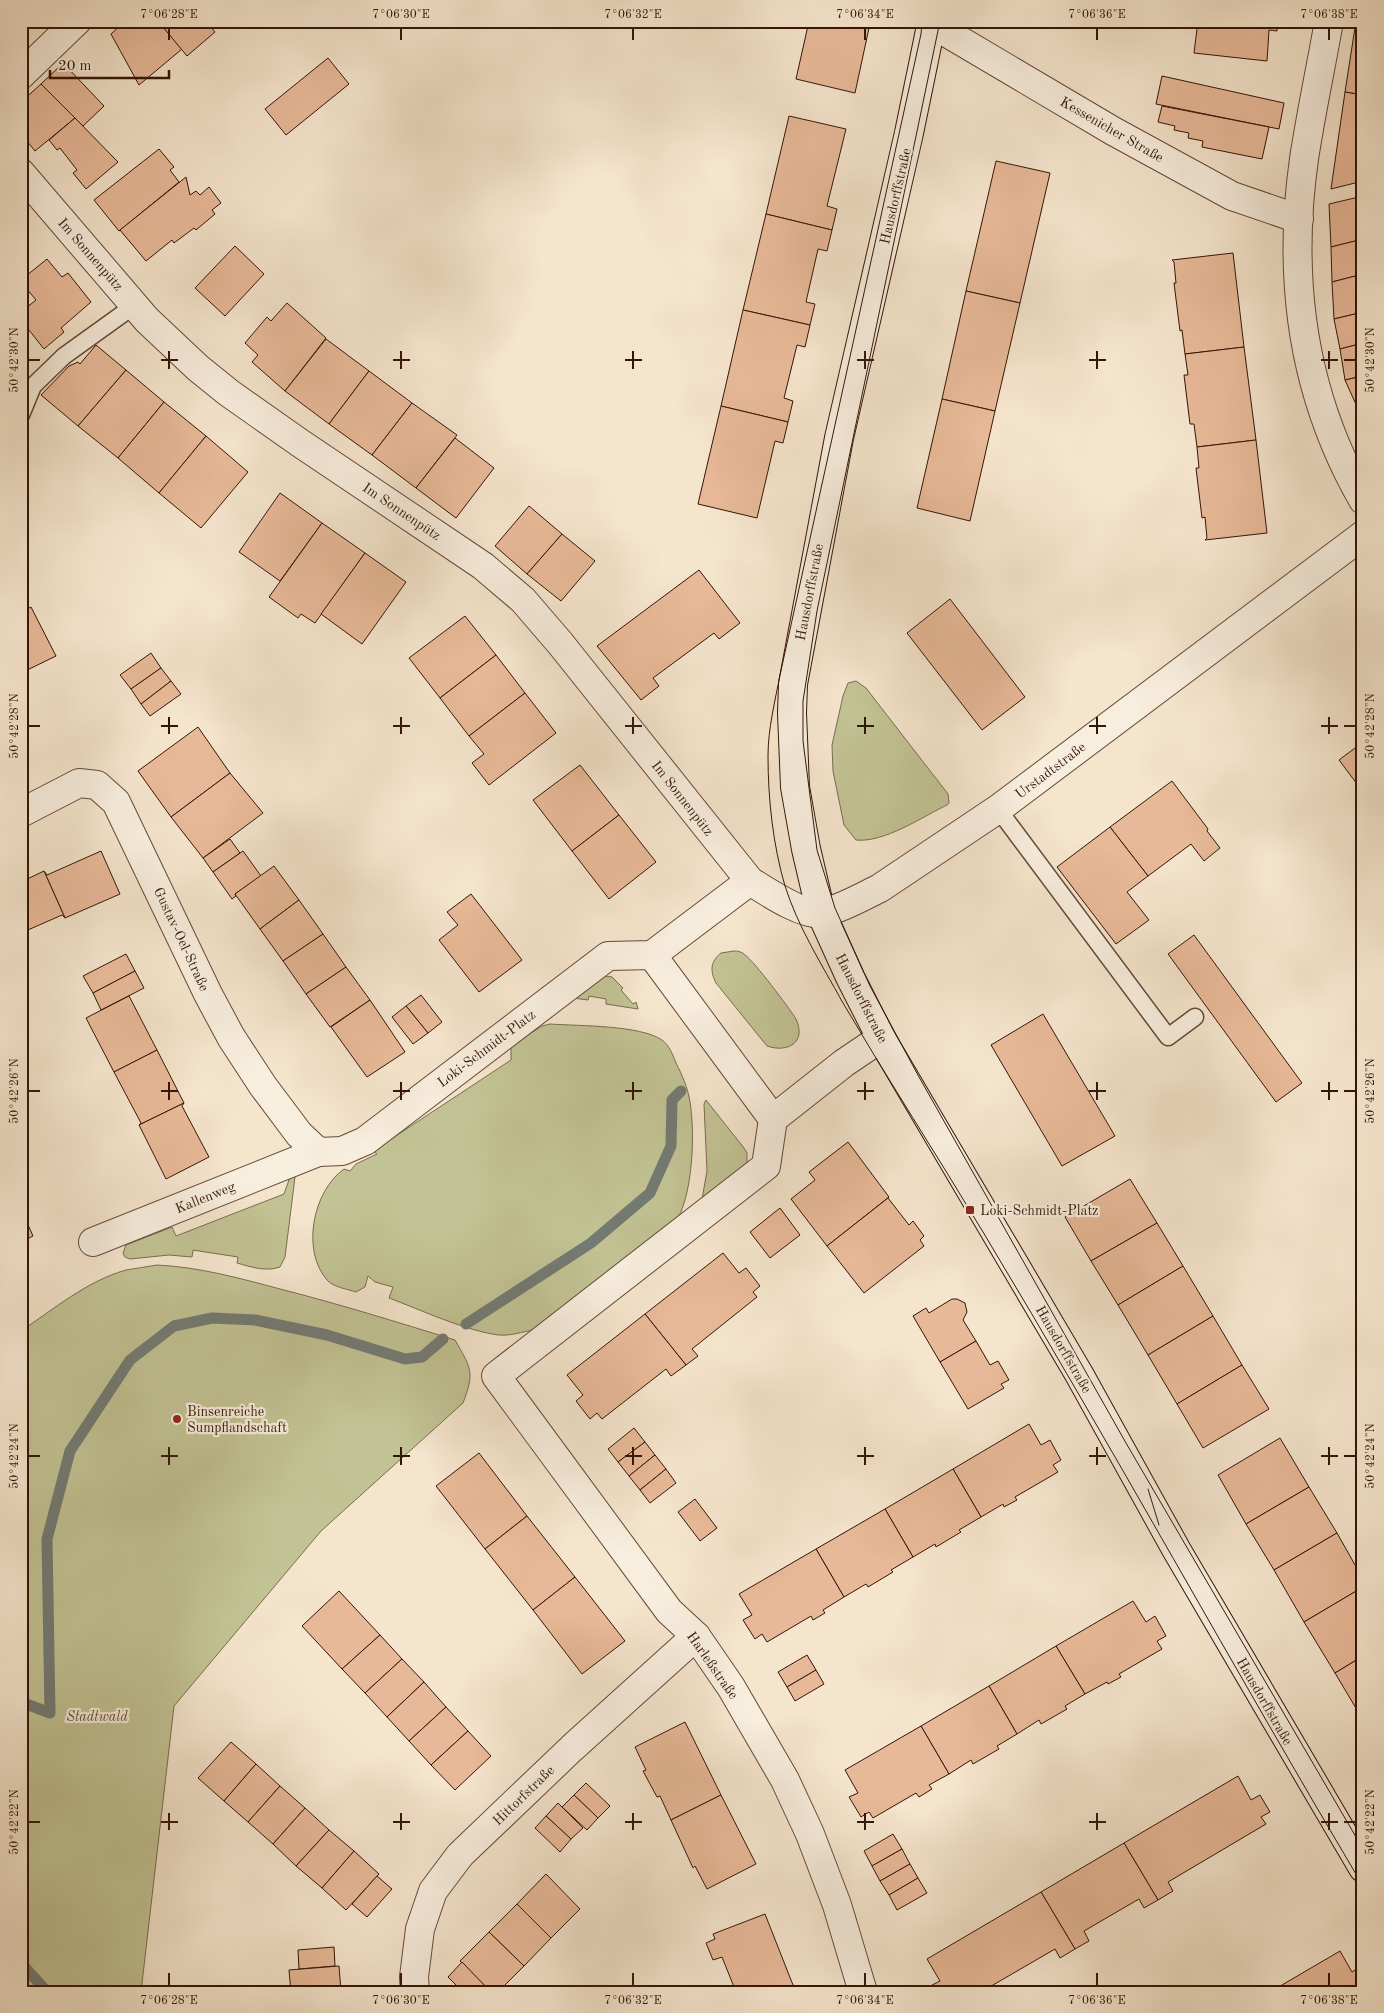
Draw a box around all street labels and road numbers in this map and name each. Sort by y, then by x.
street label: Kessenicher Straße [1057,95,1166,165]
street label: Hausdorffstraße [878,147,914,246]
street label: Im Sonnenpütz [55,216,125,294]
street label: Im Sonnenpütz [360,481,443,543]
street label: Hausdorffstraße [794,543,826,642]
street label: Urstadtstraße [1013,740,1088,802]
street label: Im Sonnenpütz [649,758,716,839]
street label: Gustav-Oel-Straße [151,885,211,994]
street label: Hausdorffstraße [833,952,890,1045]
street label: Loki-Schmidt-Platz [435,1008,538,1090]
street label: Kallenweg [173,1179,238,1216]
street label: Hausdorffstraße [1033,1303,1094,1396]
street label: Harleßstraße [684,1629,740,1702]
street label: Hausdorffstraße [1234,1655,1295,1748]
street label: Hittorfstraße [490,1763,557,1828]

